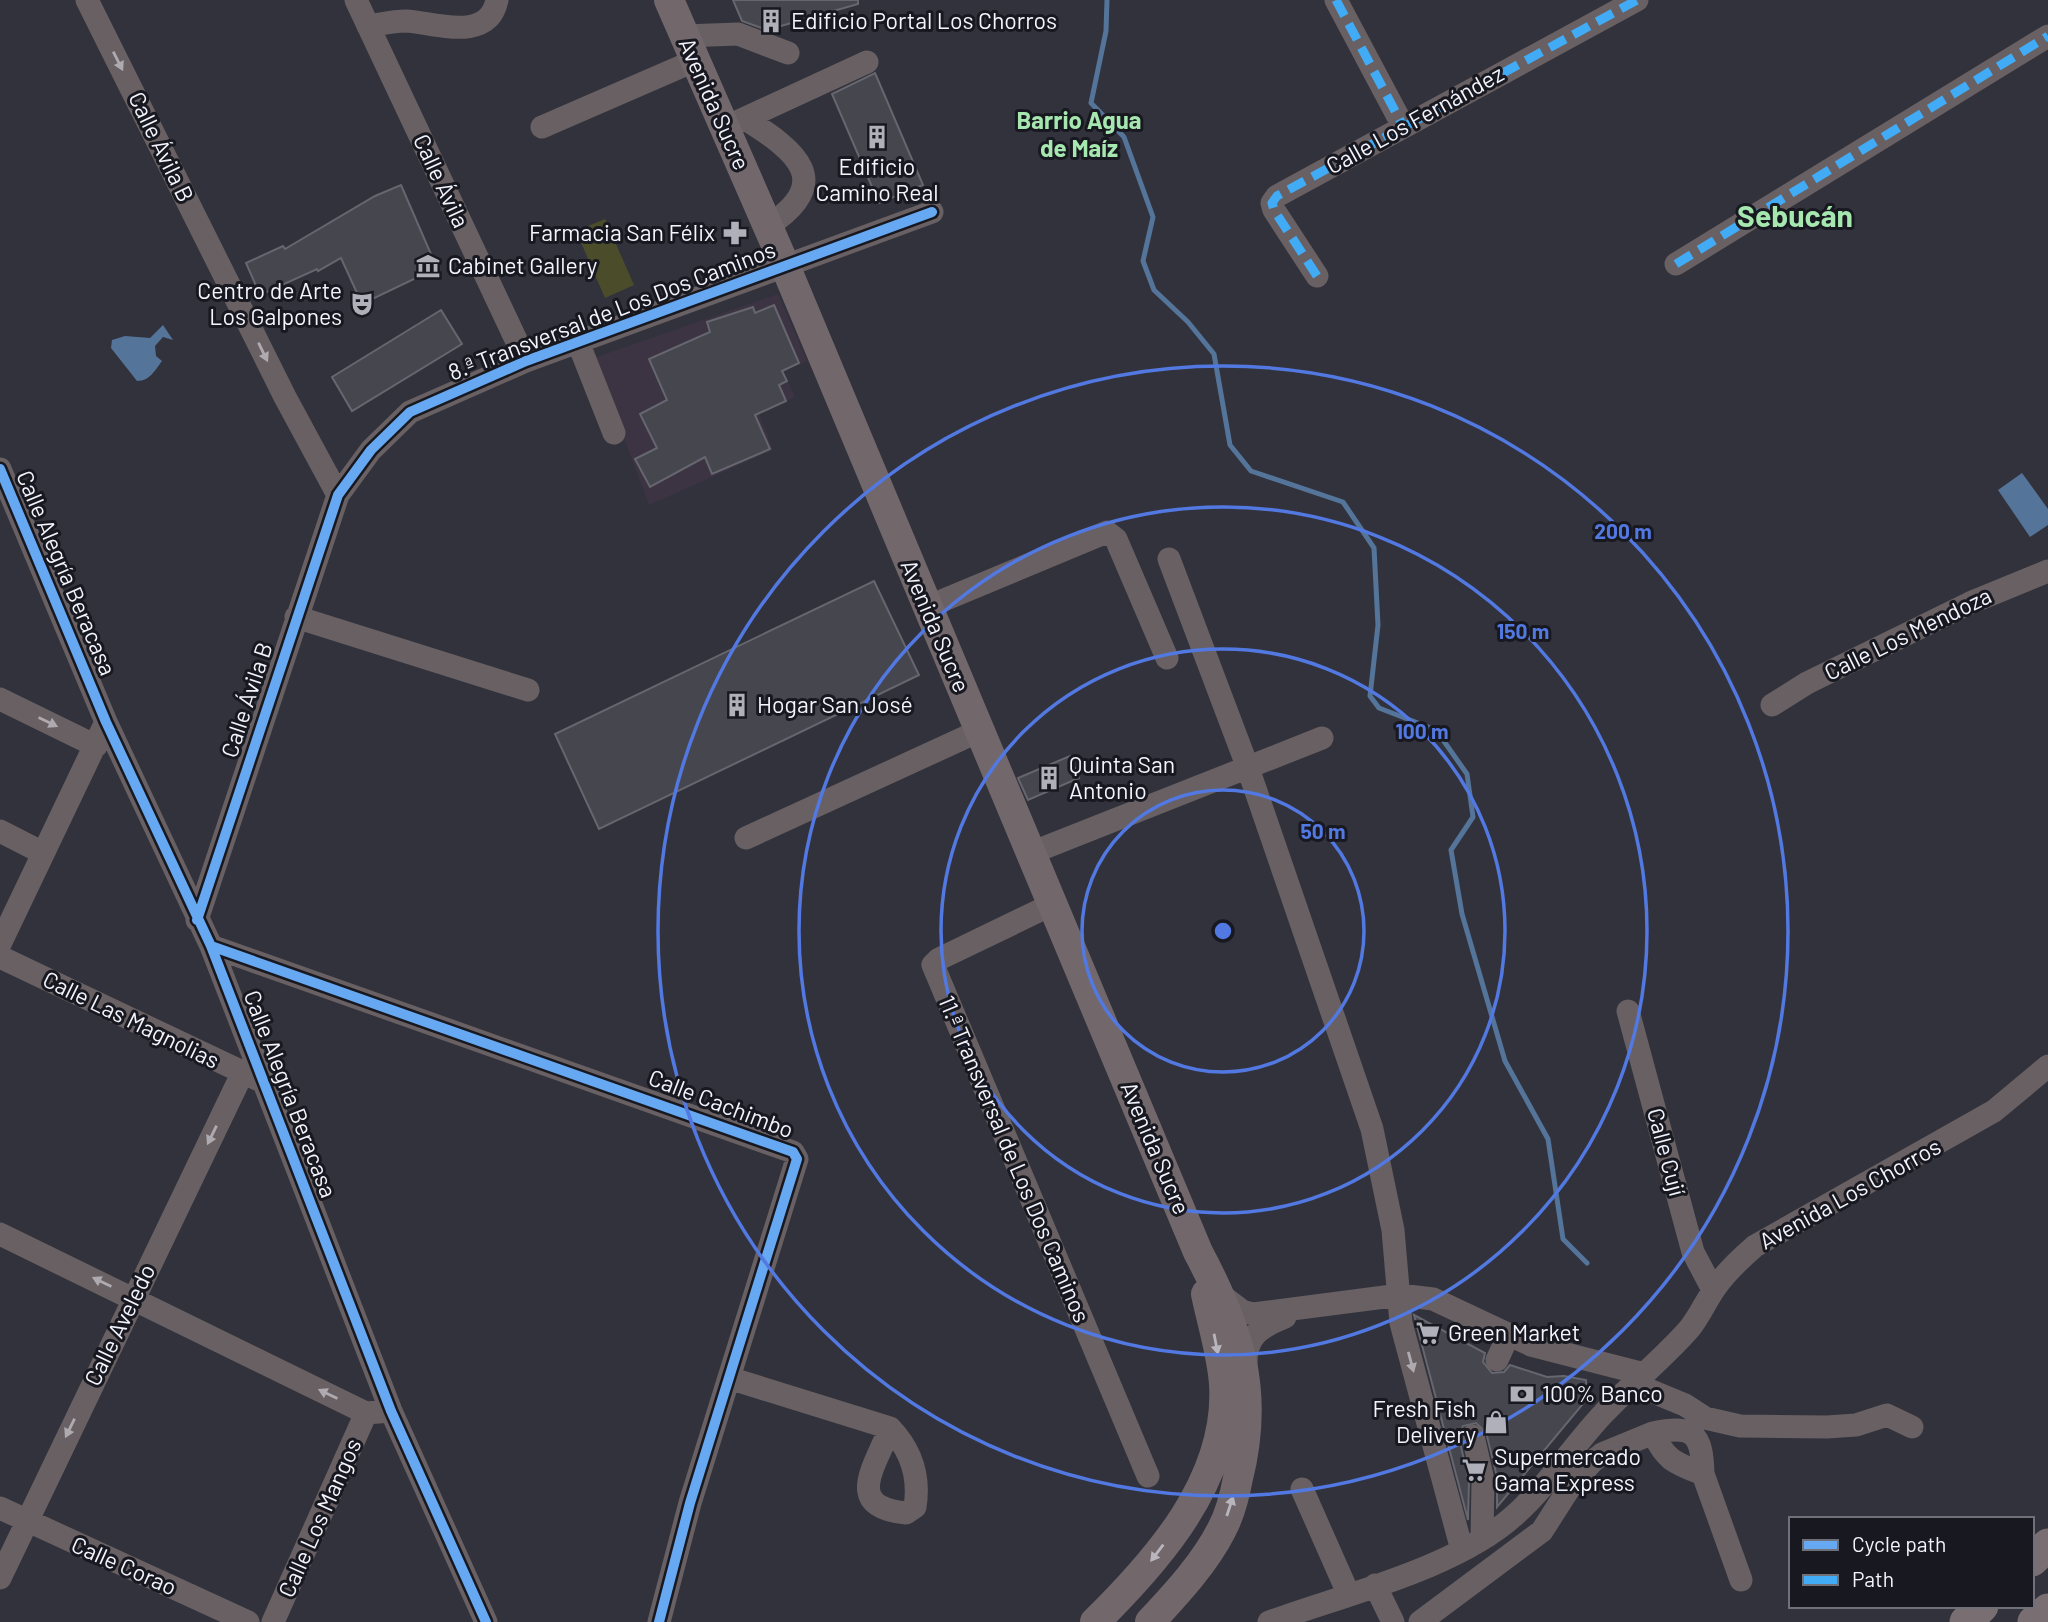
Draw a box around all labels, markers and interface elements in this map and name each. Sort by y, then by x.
place label: Edificio Portal Los Chorros [791,6,1057,34]
building icon: Edificio Portal Los Chorros [757,7,785,35]
street label: Avenida Sucre [673,33,756,174]
one-way arrow [112,51,123,71]
street label: Calle Los Fernández [1321,59,1508,179]
street label: Calle Ávila B [123,87,201,206]
district label: Barrio Agua de Maíz [1017,105,1141,162]
building icon: Edificio Camino Real [863,123,891,151]
street label: Calle Ávila [408,129,476,232]
place label: Edificio Camino Real [815,152,939,206]
district label: Sebucán [1737,197,1853,233]
place label: Farmacia San Félix [529,218,715,246]
pharmacy icon: Farmacia San Félix [721,219,749,247]
street label: 8.ª Transversal de Los Dos Caminos [444,235,779,386]
place label: Cabinet Gallery [448,251,598,279]
museum icon: Cabinet Gallery [414,252,442,280]
place label: Centro de Arte Los Galpones [197,276,342,330]
theatre icon: Centro de Arte Los Galpones [348,290,376,318]
one-way arrow [257,342,268,362]
street label: Calle Alegría Beracasa [11,466,123,679]
text: 200 m [1594,518,1652,543]
street label: Avenida Sucre [895,555,976,696]
street label: Calle Los Mendoza [1820,581,1996,686]
text: 150 m [1497,618,1549,643]
street label: Calle Ávila B [214,639,278,761]
place label: Hogar San José [757,690,913,718]
building icon: Hogar San José [723,691,751,719]
one-way arrow [38,717,58,728]
text: 100 m [1395,718,1449,743]
place label: Quinta San Antonio [1069,750,1175,804]
building icon: Quinta San Antonio [1035,764,1063,792]
text: 50 m [1300,818,1346,843]
centre of rings [1211,919,1235,943]
street label: Calle Las Magnolias [39,964,224,1074]
street label: Calle Alegría Beracasa [238,986,343,1201]
street label: 11.ª Transversal de Los Dos Caminos [933,991,1097,1326]
street label: Calle Cachimbo [645,1063,798,1143]
street label: Avenida Sucre [1115,1077,1196,1218]
street label: Calle Cují [1642,1105,1692,1199]
one-way arrow [207,1125,218,1145]
street label: Avenida Los Chorros [1754,1132,1945,1255]
street label: Calle Aveledo [78,1259,161,1390]
one-way arrow [92,1277,112,1288]
place label: Green Market [1448,1318,1580,1346]
supermarket icon: Green Market [1414,1319,1442,1347]
one-way arrow [1211,1333,1222,1355]
one-way arrow [1406,1351,1417,1373]
place label: 100% Banco [1542,1379,1663,1407]
bank icon: 100% Banco [1508,1380,1536,1408]
one-way arrow [318,1388,338,1400]
place label: Fresh Fish Delivery [1372,1394,1476,1448]
shop icon: Fresh Fish Delivery [1482,1408,1510,1436]
one-way arrow [65,1418,76,1438]
street label: Calle Los Mangos [272,1434,367,1601]
place label: Supermercado Gama Express [1494,1442,1641,1496]
supermarket icon: Supermercado Gama Express [1460,1456,1488,1484]
one-way arrow [1225,1496,1236,1517]
legend [1789,1517,2034,1608]
street label: Calle Corao [68,1530,181,1601]
text: Cycle path [1852,1531,1946,1556]
one-way arrow [1149,1543,1164,1561]
text: Path [1852,1566,1894,1591]

